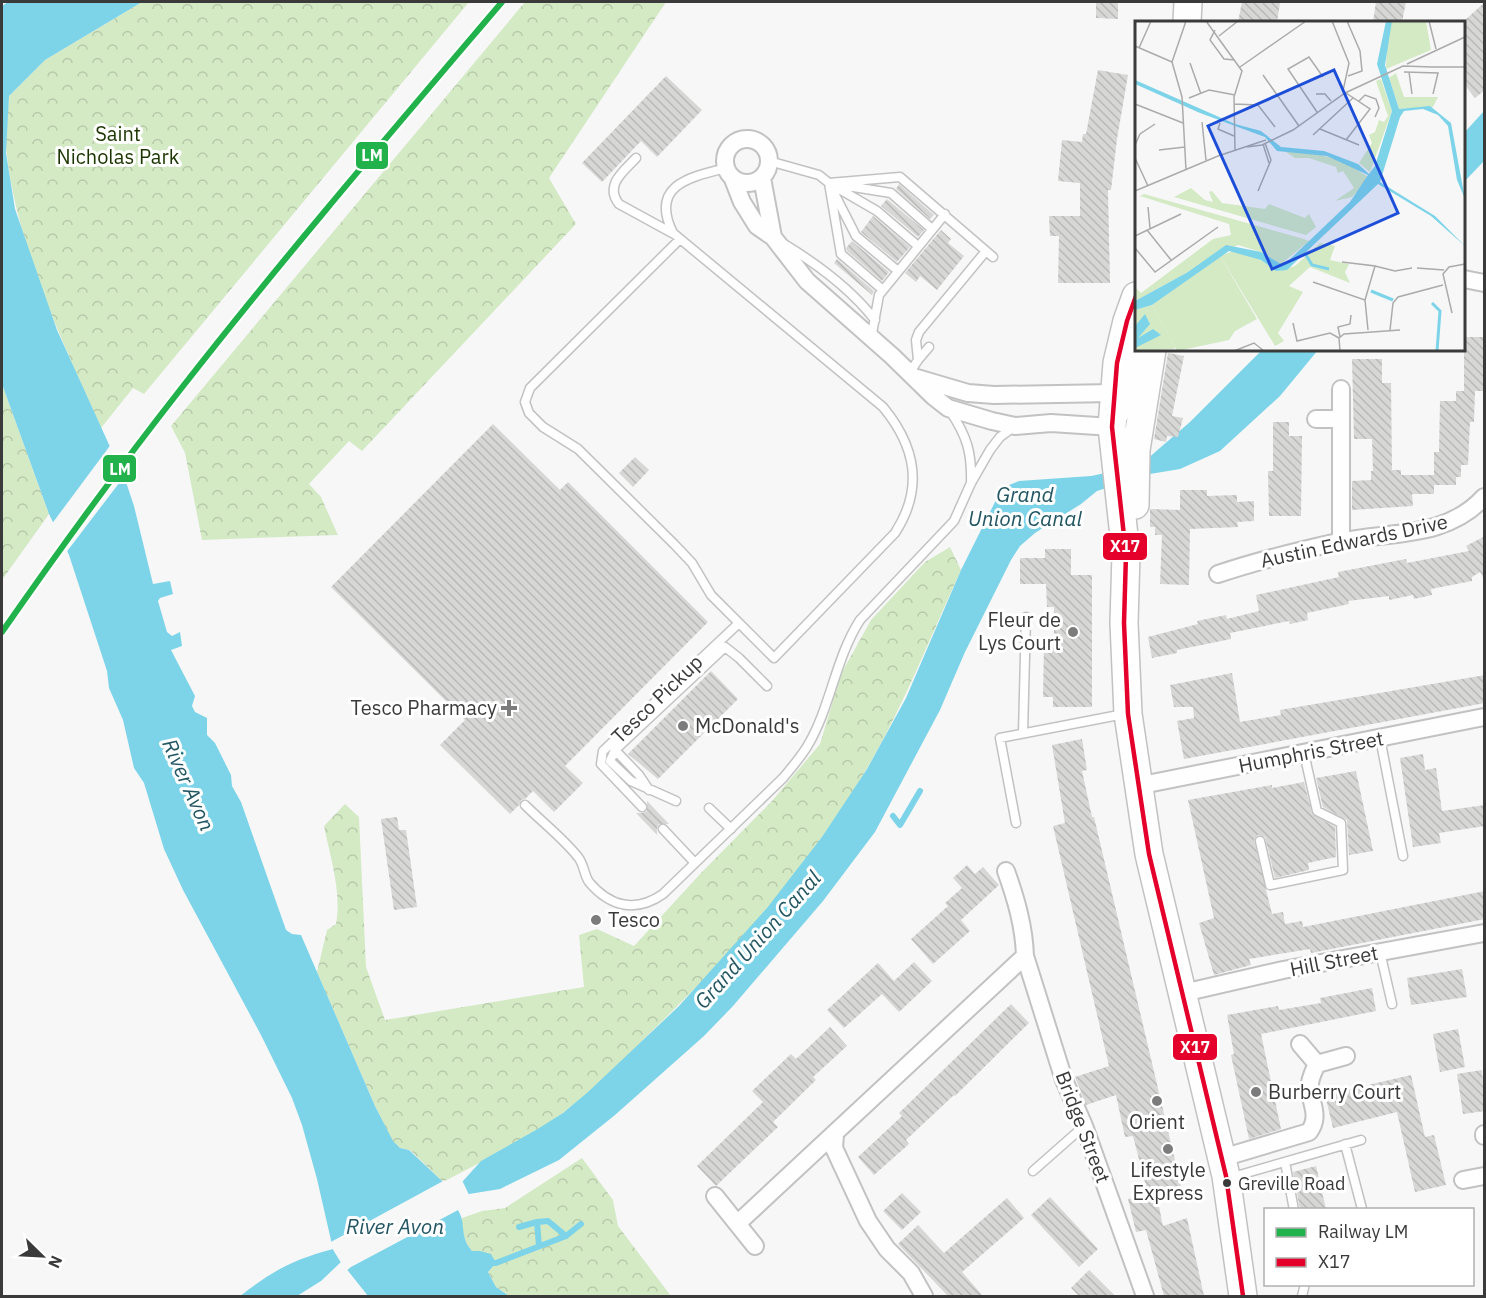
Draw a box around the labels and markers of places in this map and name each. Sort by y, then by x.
place label: Fleur de Lys Court [978,606,1061,656]
marker: Fleur de Lys Court [1066,625,1080,639]
place label: Tesco Pharmacy [351,694,497,721]
marker: Tesco Pharmacy [502,701,516,715]
place label: McDonald's [695,712,800,739]
marker: McDonald's [676,719,690,733]
place label: Tesco [608,906,660,933]
marker: Tesco [589,913,603,927]
place label: Burberry Court [1268,1078,1401,1105]
marker: Burberry Court [1249,1085,1263,1099]
marker: Orient [1150,1094,1164,1108]
place label: Orient [1129,1108,1185,1135]
marker: Lifestyle Express [1161,1142,1175,1156]
place label: Lifestyle Express [1130,1156,1206,1206]
place label: Greville Road [1238,1172,1345,1195]
marker: Greville Road [1221,1177,1233,1189]

